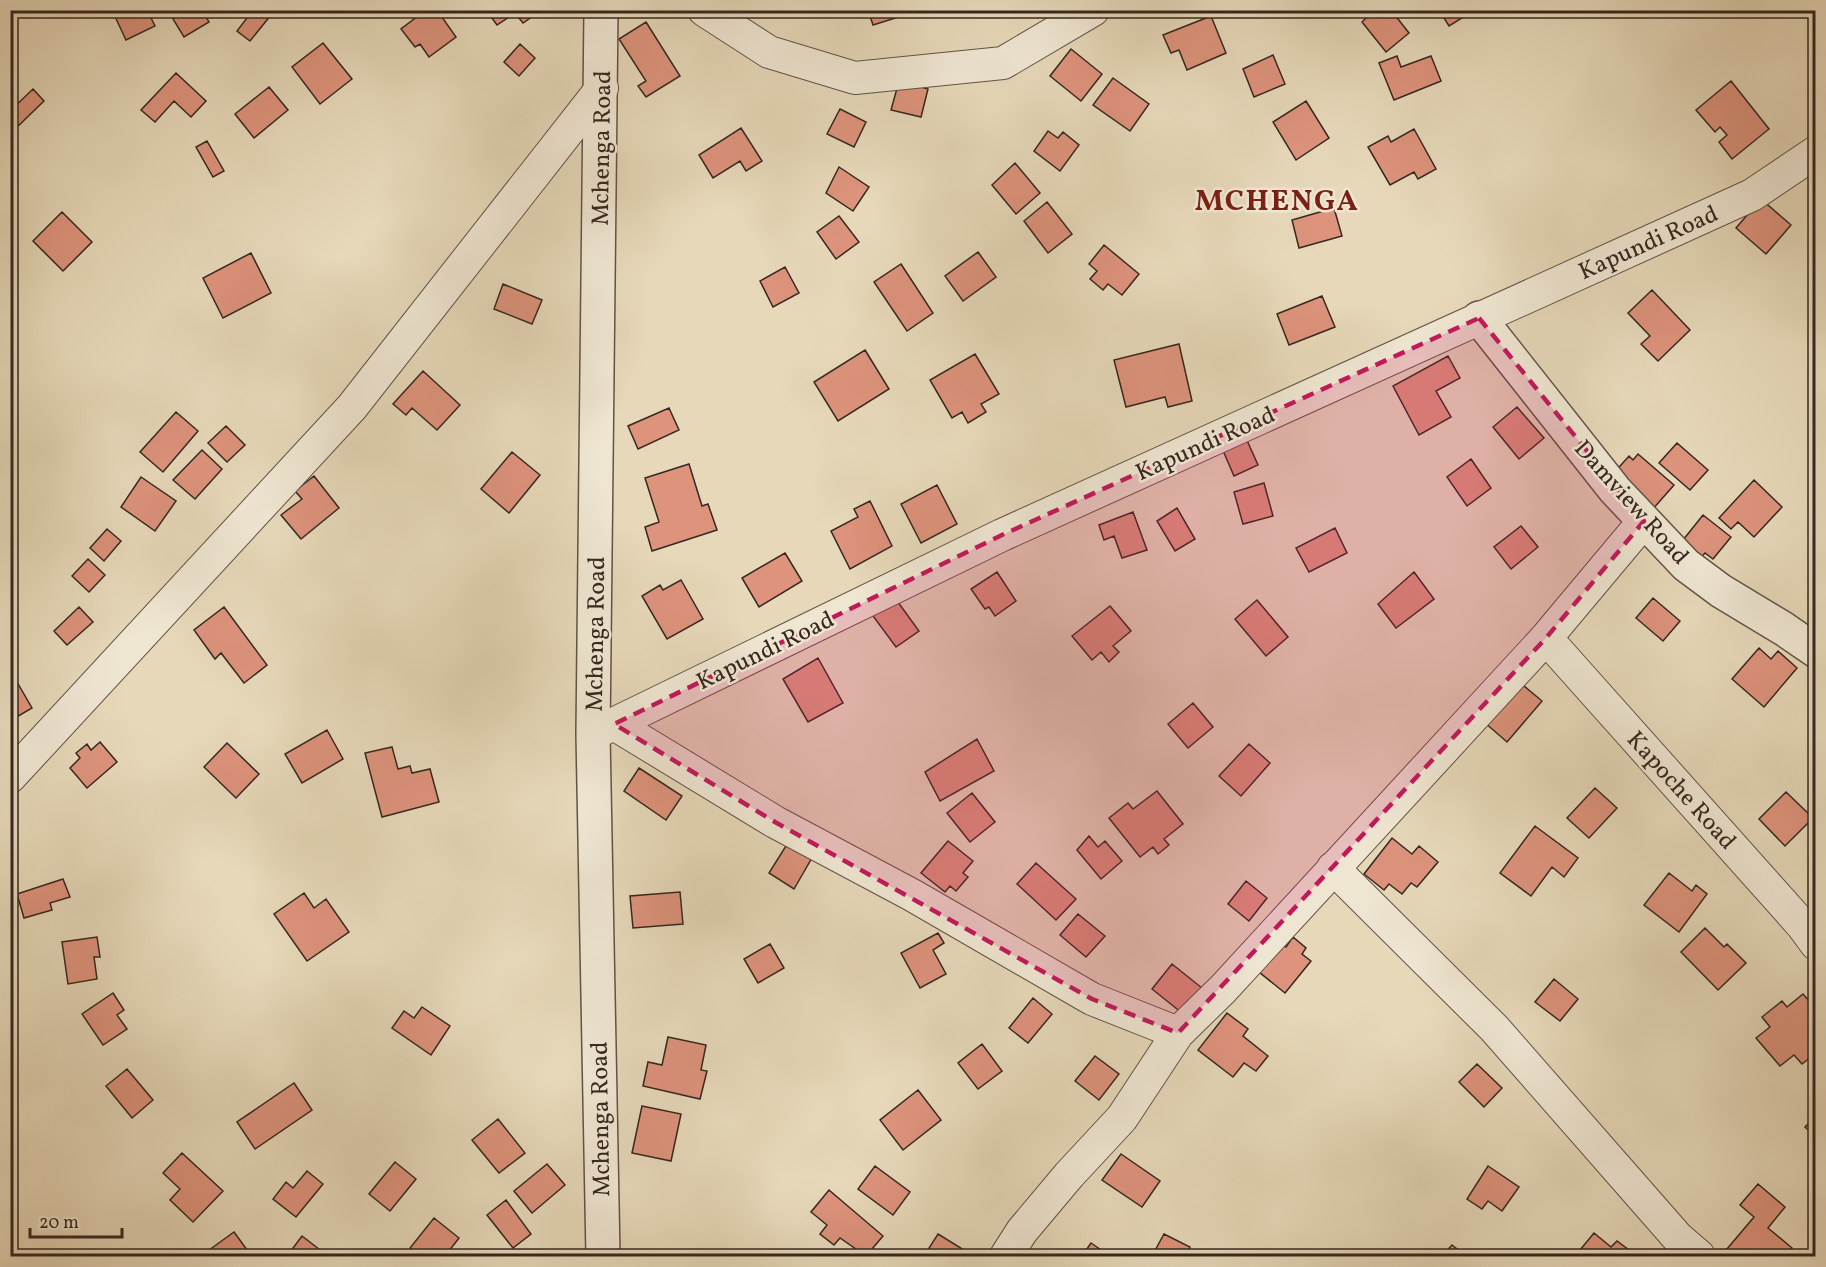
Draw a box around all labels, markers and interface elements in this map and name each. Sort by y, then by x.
street label: Mchenga Road [585,70,621,226]
district label: MCHENGA [1195,181,1359,223]
street label: Kapundi Road [1574,198,1724,290]
street label: Kapundi Road [1131,399,1281,491]
street label: Damview Road [1565,433,1696,573]
street label: Mchenga Road [579,556,615,712]
street label: Kapundi Road [691,604,841,700]
street label: Kapoche Road [1618,724,1743,858]
street label: Mchenga Road [584,1041,620,1197]
scale bar [30,1201,122,1239]
text: 20 m [39,1211,79,1236]

